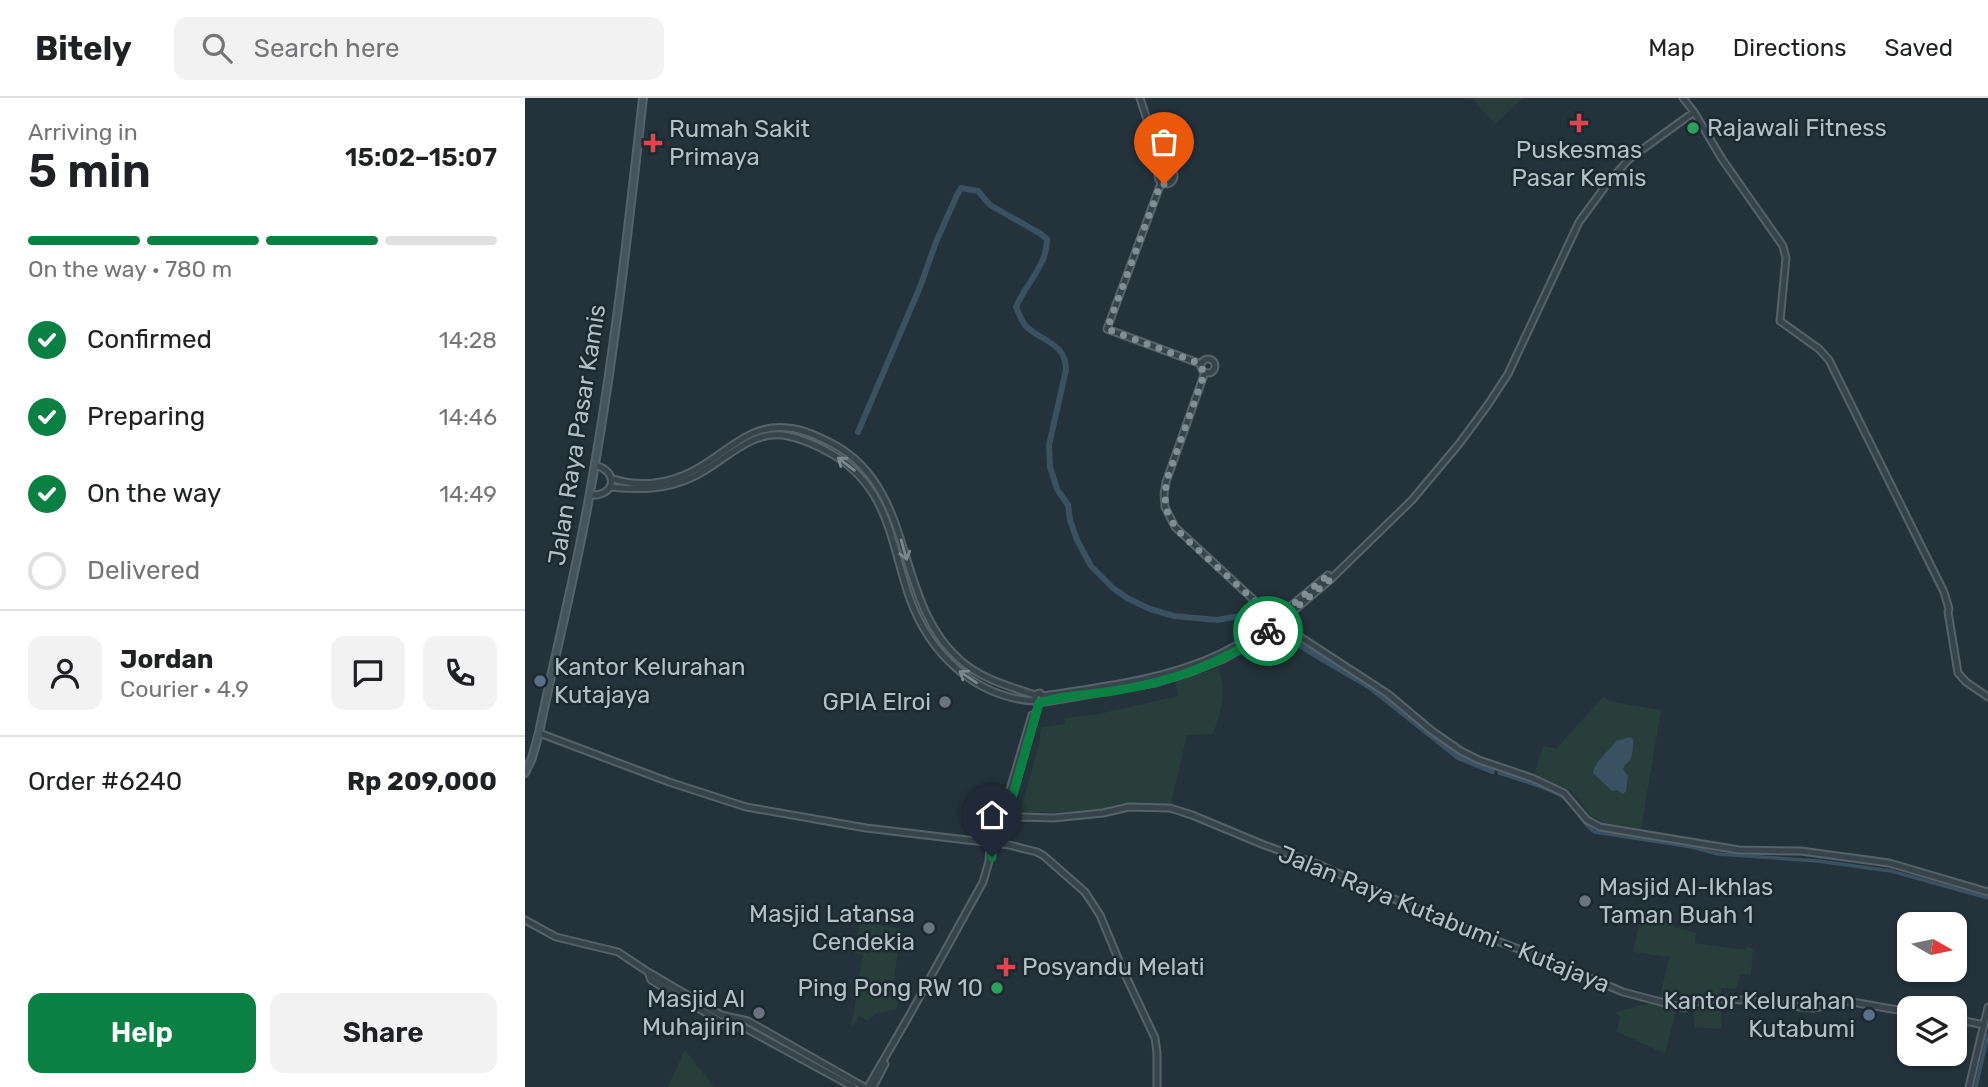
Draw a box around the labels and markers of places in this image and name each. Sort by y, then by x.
pin [1134,112,1194,184]
marker: Puskesmas Pasar Kemis [1569,113,1589,133]
place label: Rajawali Fitness [1707,114,1887,142]
place label: Rumah Sakit Primaya [669,115,810,171]
marker: Rajawali Fitness [1685,120,1701,136]
marker: Rumah Sakit Primaya [643,133,663,153]
place label: Puskesmas Pasar Kemis [1512,136,1646,192]
place label: Kantor Kelurahan Kutajaya [554,653,746,709]
marker: Kantor Kelurahan Kutajaya [532,673,548,689]
place label: GPIA Elroi [823,688,931,716]
marker: GPIA Elroi [937,694,953,710]
pin [962,785,1022,857]
place label: Masjid Al-Ikhlas Taman Buah 1 [1599,873,1773,929]
marker: Masjid Al-Ikhlas Taman Buah 1 [1577,893,1593,909]
place label: Masjid Latansa Cendekia [749,900,915,956]
marker: Masjid Latansa Cendekia [921,920,937,936]
place label: Posyandu Melati [1022,953,1205,981]
marker: Posyandu Melati [996,957,1016,977]
place label: Ping Pong RW 10 [798,974,983,1002]
marker: Ping Pong RW 10 [989,980,1005,996]
place label: Masjid Al Muhajirin [642,985,745,1041]
place label: Kantor Kelurahan Kutabumi [1663,987,1855,1043]
marker: Masjid Al Muhajirin [751,1005,767,1021]
marker: Kantor Kelurahan Kutabumi [1861,1007,1877,1023]

